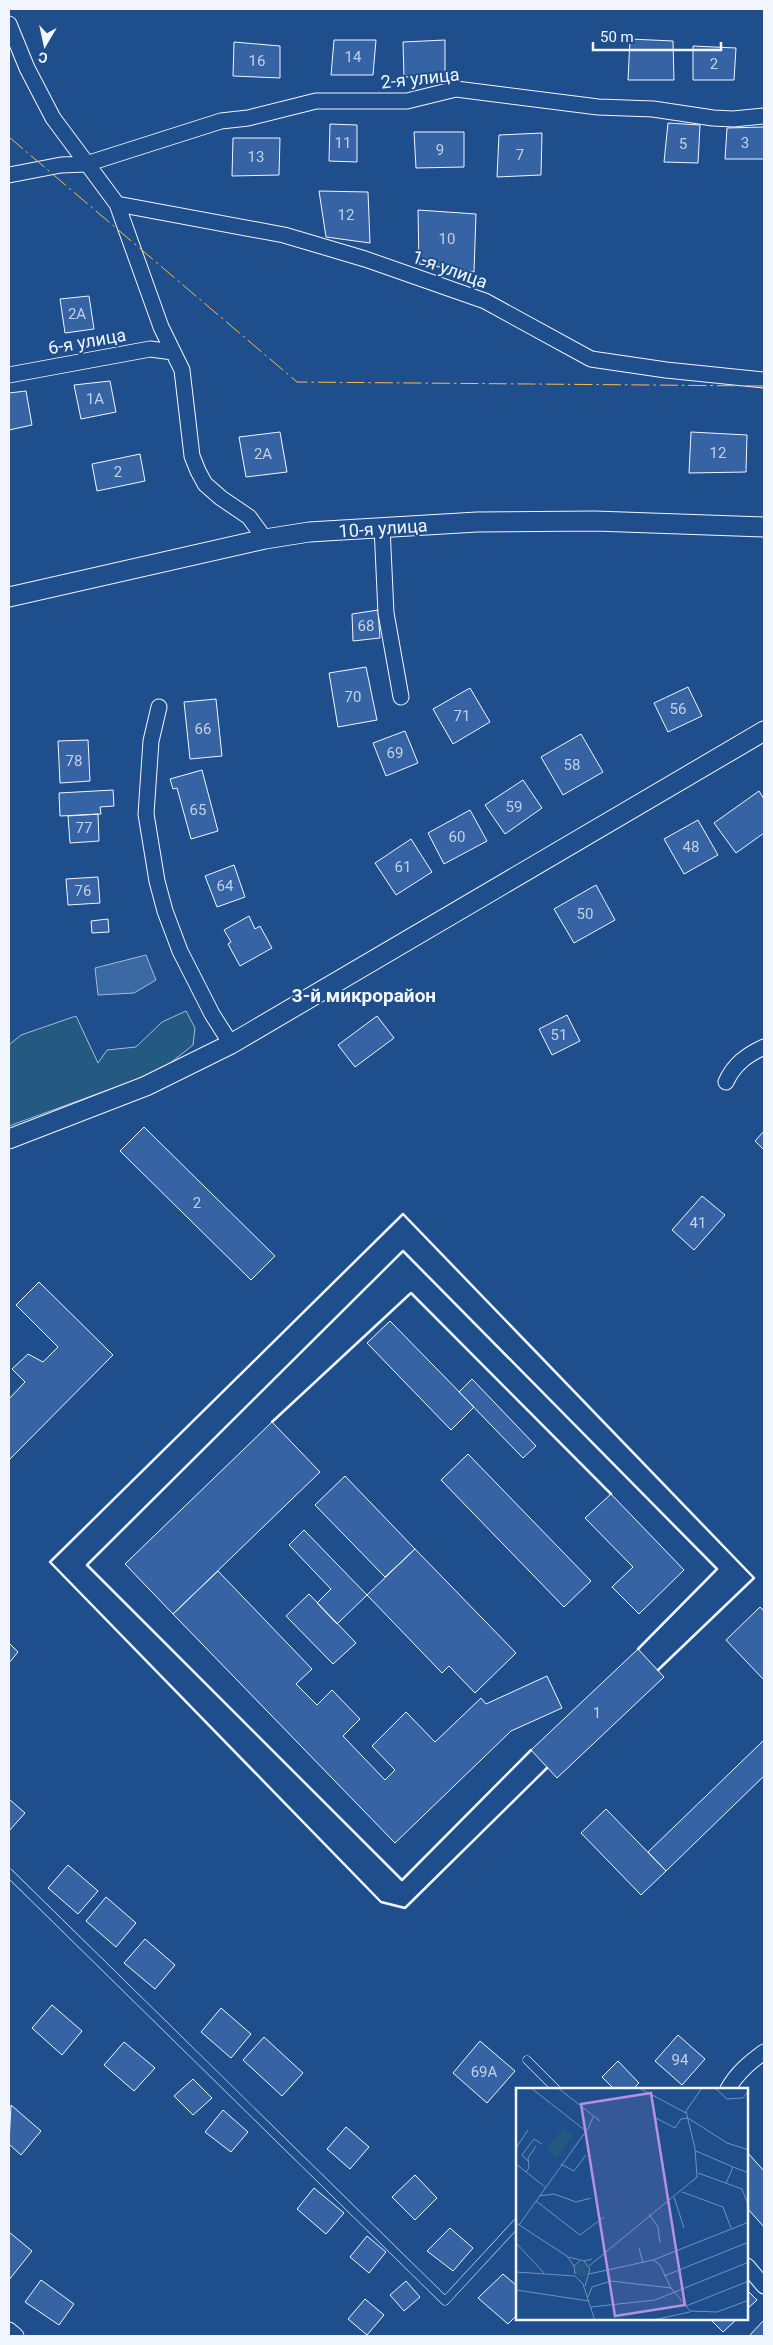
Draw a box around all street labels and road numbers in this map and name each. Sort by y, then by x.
street label: 2-я улица [380,63,460,93]
street label: 1-я улица [409,246,491,292]
street label: 6-я улица [46,324,128,358]
street label: 10-я улица [338,514,428,542]

